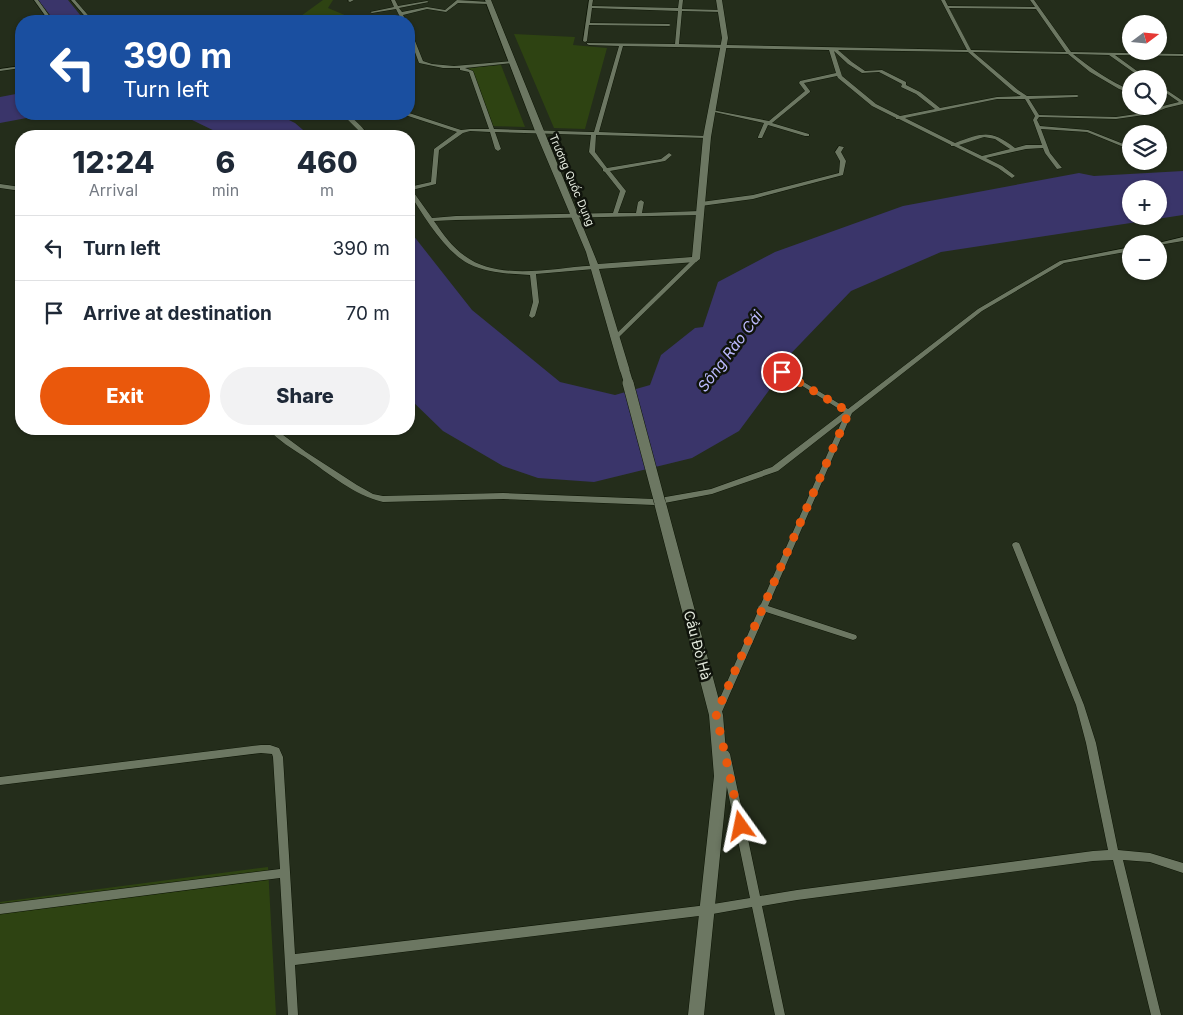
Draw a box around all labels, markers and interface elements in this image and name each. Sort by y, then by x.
north arrow [1122,15,1168,60]
map controls [1122,15,1167,280]
text: 390 m [123,34,232,76]
icon: left [40,35,105,100]
button: search [1122,70,1167,115]
text: Turn left [123,76,209,102]
button: layers [1122,125,1167,170]
street label: Trương Quốc Dụng [546,132,598,228]
text: 12:24 [72,144,155,180]
text: 6 [216,144,235,180]
text: 460 [296,144,358,180]
text: Arrival [89,180,138,200]
text: min [212,180,239,200]
text: m [320,180,334,200]
button: + [1122,180,1167,225]
icon: left [40,234,68,262]
button: − [1122,235,1167,280]
text: Turn left [83,237,161,260]
text: 390 m [333,237,390,260]
icon: arrive [40,299,68,327]
text: Arrive at destination [83,302,272,325]
text: 70 m [346,302,390,325]
water label: Sông Rào Cái [693,306,767,395]
pin [761,351,803,393]
icon: arrive [768,358,796,386]
button: Exit [40,367,210,425]
button: Share [220,367,390,425]
street label: Cầu Đò Hà [681,609,715,681]
position arrow [714,799,766,851]

